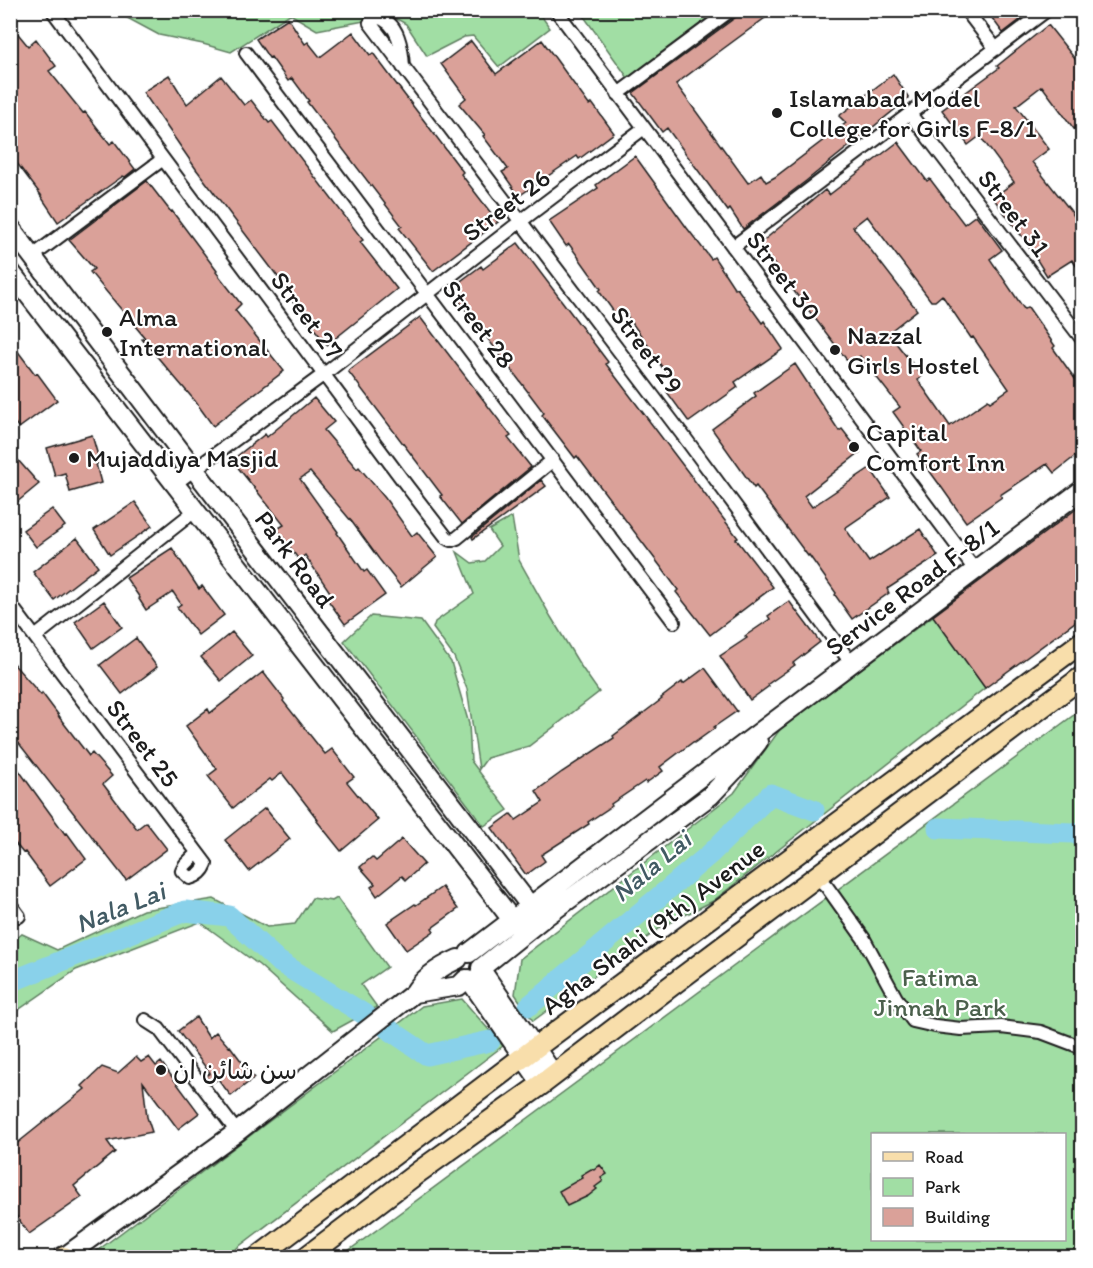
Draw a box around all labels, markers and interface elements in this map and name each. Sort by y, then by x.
place label: Islamabad Model College for Girls F-8/1 [789,82,1037,144]
marker: Islamabad Model College for Girls F-8/1 [770,106,784,120]
street label: Street 26 [456,162,556,248]
street label: Street 31 [971,163,1057,263]
street label: Street 30 [740,225,828,327]
street label: Street 27 [264,265,350,365]
street label: Street 28 [435,273,523,375]
street label: Street 29 [604,300,690,400]
place label: Alma International [119,301,268,363]
place label: Nazzal Girls Hostel [847,319,979,381]
marker: Alma International [100,325,114,339]
marker: Nazzal Girls Hostel [828,343,842,357]
place label: Capital Comfort Inn [866,416,1005,478]
marker: Capital Comfort Inn [847,440,861,454]
place label: Mujaddiya Masjid [86,442,279,474]
marker: Mujaddiya Masjid [67,451,81,465]
street label: Park Road [248,504,342,614]
street label: Service Road F-8/1 [819,511,1005,663]
street label: Street 25 [100,693,186,793]
water label: Nala Lai [604,821,700,909]
street label: Agha Shahi (9th) Avenue [535,832,771,1022]
water label: Nala Lai [70,873,173,940]
park label: Fatima Jinnah Park [874,961,1006,1023]
place label: سن شائن ان [173,1054,297,1086]
marker: سن شائن ان [154,1063,168,1077]
legend [871,1133,1066,1241]
text: Road [925,1146,964,1168]
text: Park [925,1176,960,1198]
text: Building [925,1206,991,1228]

